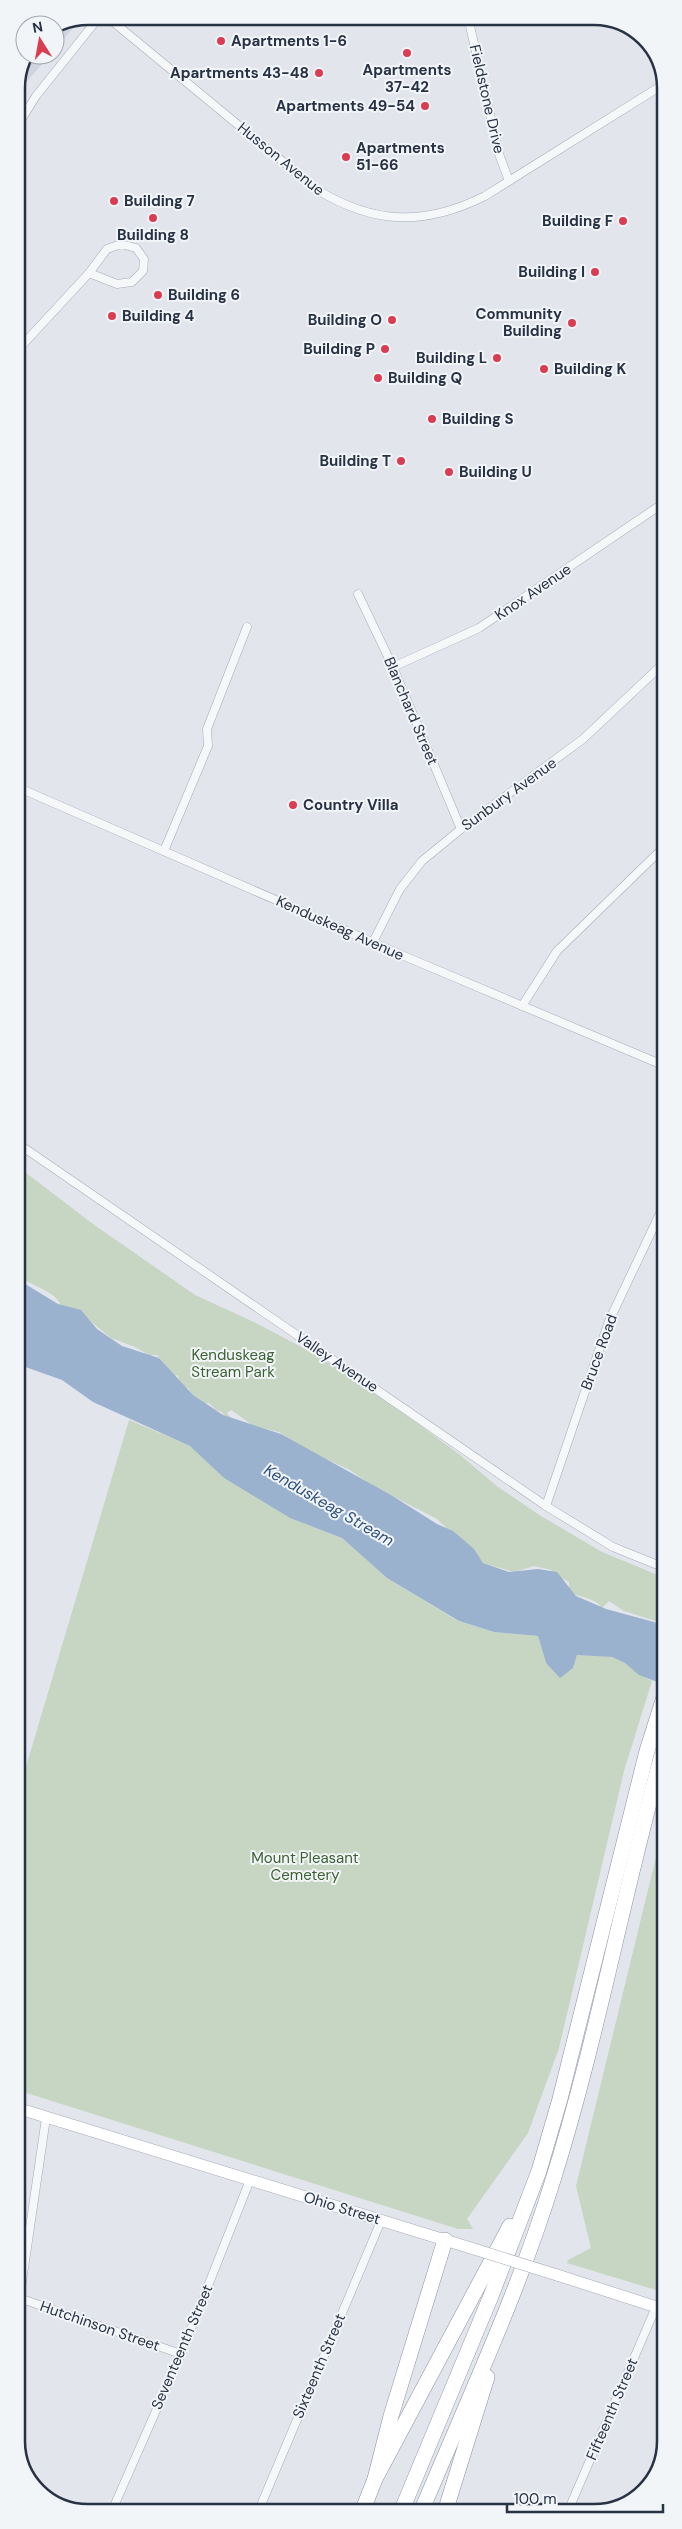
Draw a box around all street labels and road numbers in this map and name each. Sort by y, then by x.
street label: Fieldstone Drive [465,43,509,155]
street label: Husson Avenue [233,118,329,200]
street label: Knox Avenue [491,559,575,625]
street label: Blanchard Street [379,654,443,768]
street label: Sunbury Avenue [458,753,560,835]
street label: Kenduskeag Avenue [273,891,407,965]
street label: Bruce Road [576,1311,622,1393]
street label: Valley Avenue [292,1327,382,1397]
street label: Ohio Street [301,2187,383,2229]
street label: Seventeenth Street [147,2281,217,2413]
street label: Hutchinson Street [37,2296,163,2356]
street label: Sixteenth Street [288,2310,350,2421]
street label: Fifteenth Street [581,2355,643,2463]

